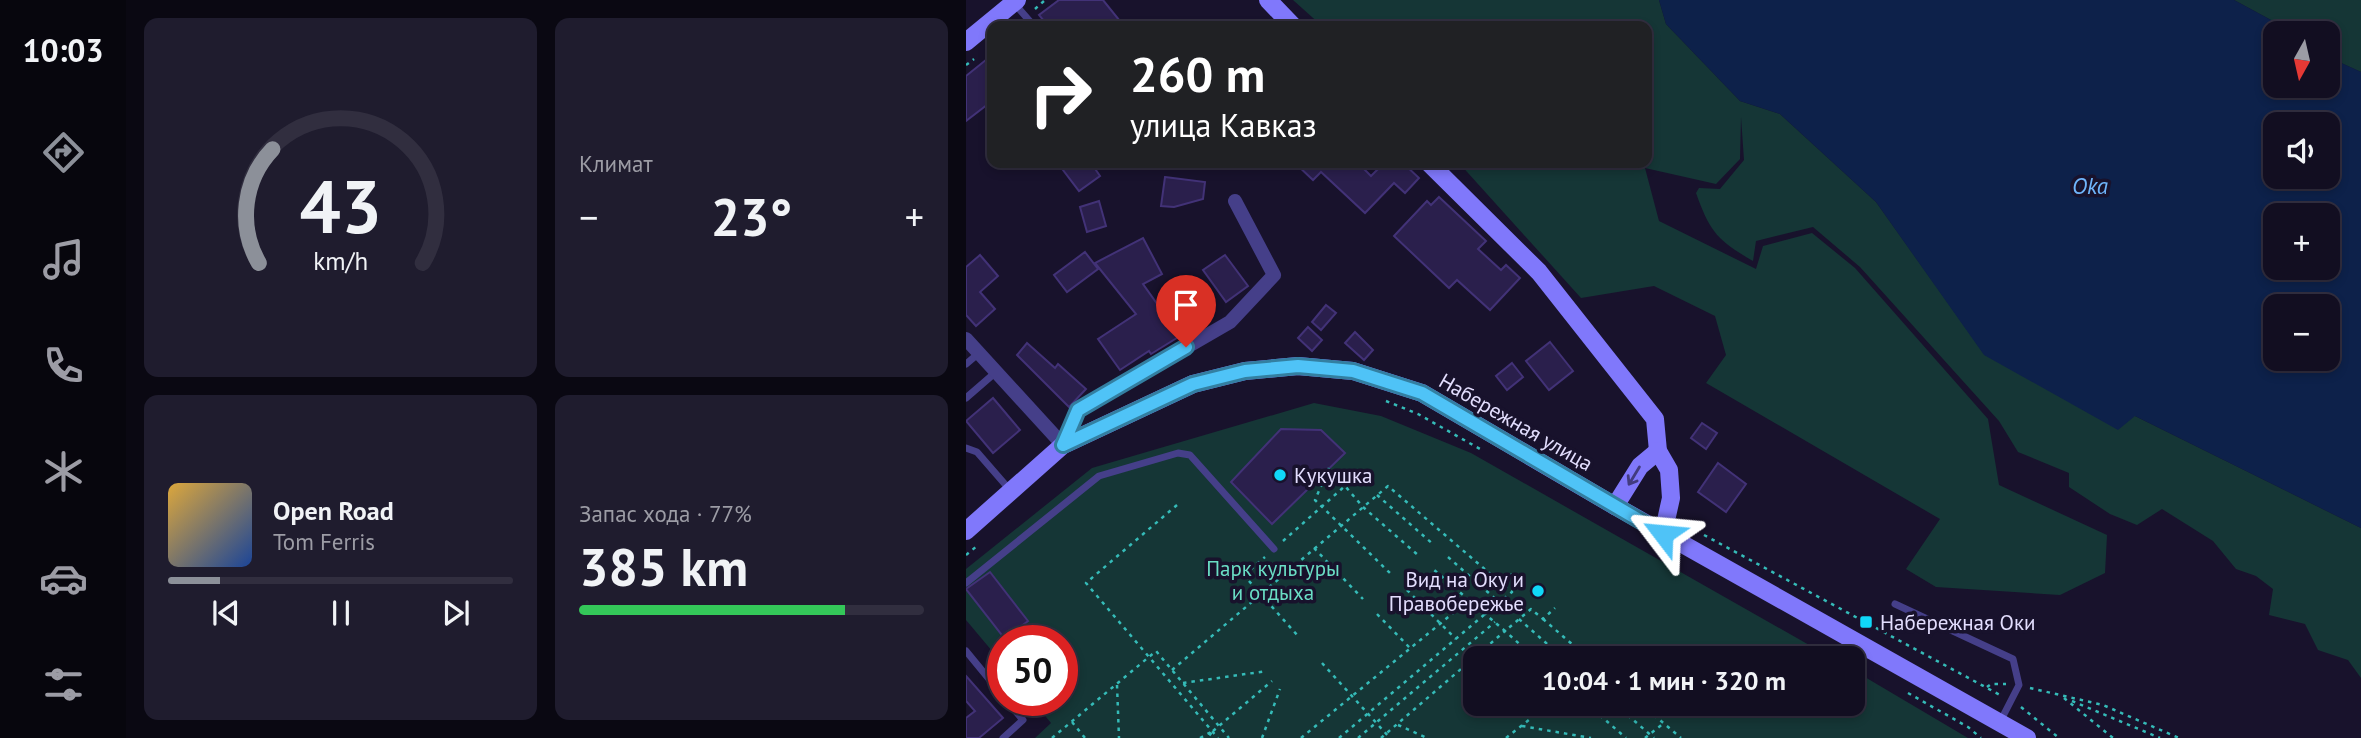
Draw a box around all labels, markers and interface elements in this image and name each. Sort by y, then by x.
north arrow [2263,21,2340,98]
map controls [2263,21,2340,371]
text: 10:03 [22,29,104,71]
text: 260 m [1130,42,1265,106]
icon: right [1015,49,1106,140]
text: улица Кавказ [1130,104,1317,146]
button: sound [2263,112,2340,189]
icon: directions [39,128,88,177]
text: Климат [579,149,653,178]
text: 43 [299,160,382,254]
water label: Oka [2072,171,2108,200]
text: 23° [711,183,792,250]
text: − [579,192,598,241]
text: + [905,192,924,241]
button: + [2263,203,2340,280]
icon: music [39,235,88,284]
text: km/h [313,245,368,277]
pin [1156,275,1216,347]
icon: arrive [1167,286,1205,324]
button: − [2263,294,2340,371]
icon: phone [39,341,88,390]
street label: Набережная улица [1434,367,1598,477]
icon: climate [39,447,88,496]
place label: Кукушка [1294,462,1372,489]
one-way arrow [1626,466,1641,485]
marker: Кукушка [1272,467,1288,483]
text: Open Road [273,494,394,527]
position arrow [1626,497,1700,571]
text: Запас хода · 77% [579,499,752,528]
text: Tom Ferris [273,527,375,556]
text: 385 km [579,533,748,600]
icon: car [39,554,88,603]
park label: Парк культуры и отдыха [1206,555,1340,606]
place label: Вид на Оку и Правобережье [1389,566,1524,617]
marker: Вид на Оку и Правобережье [1530,583,1546,599]
icon: previous [207,594,245,632]
icon: pause [322,594,360,632]
icon: next [437,594,475,632]
place label: Набережная Оки [1880,609,2035,636]
marker: Набережная Оки [1858,614,1874,630]
speed limit sign: 50 [987,625,1078,716]
icon: filters [39,660,88,709]
text: 10:04 · 1 мин · 320 m [1542,664,1786,697]

